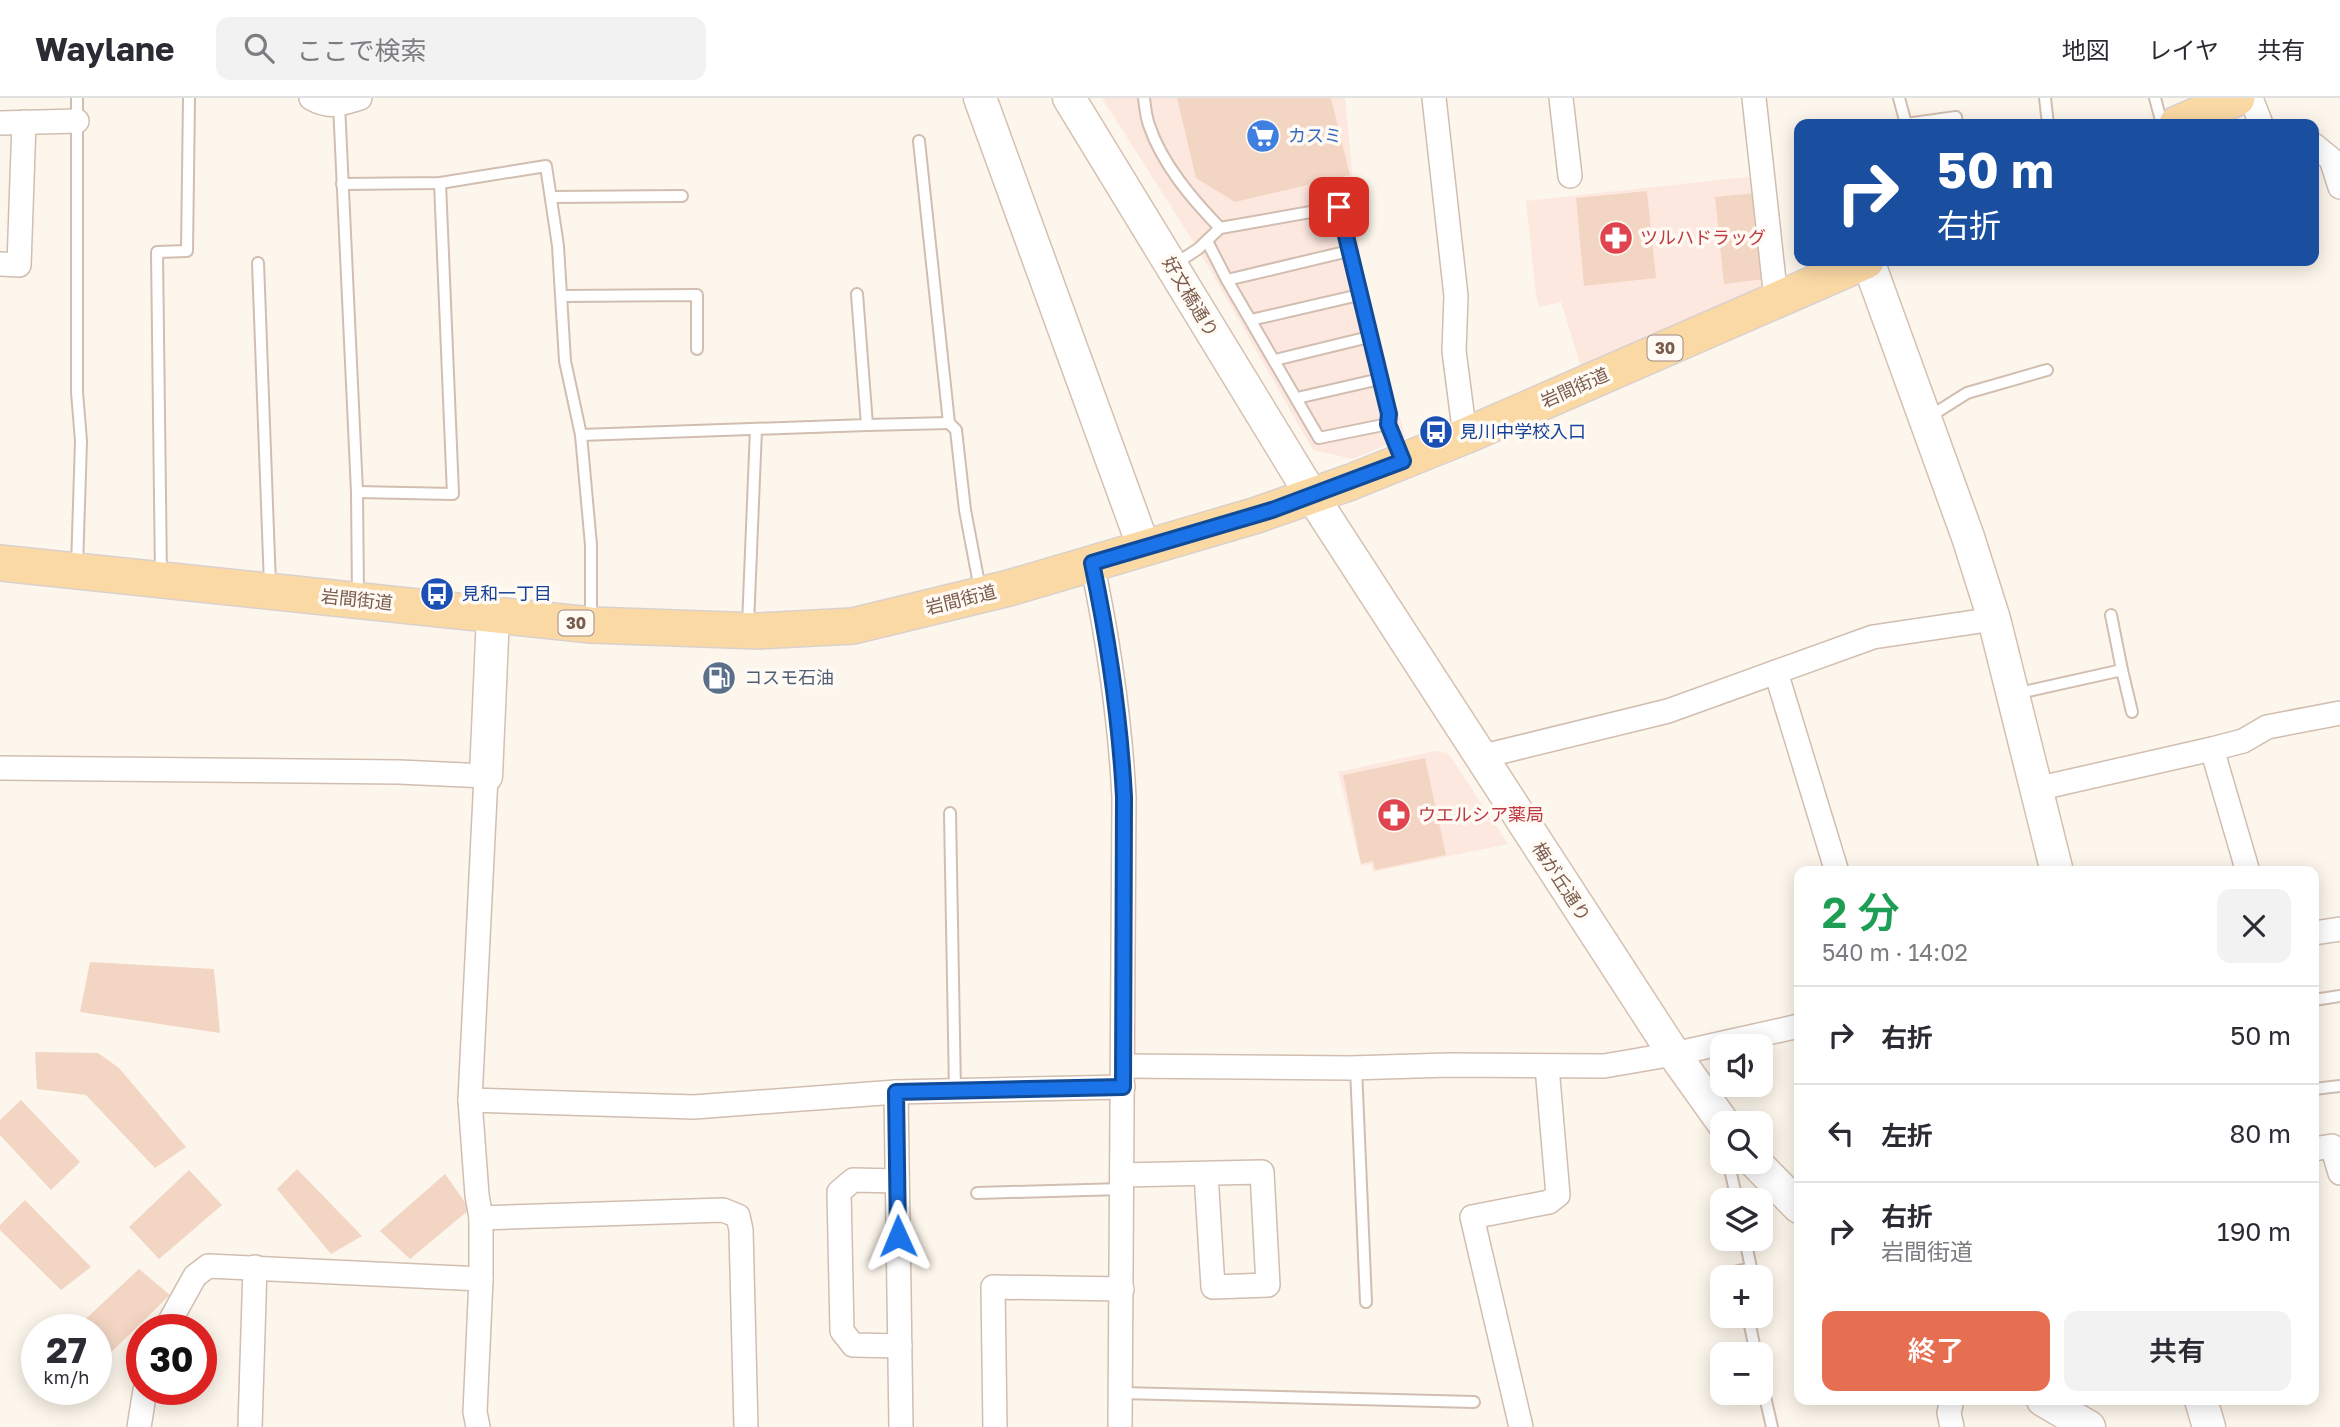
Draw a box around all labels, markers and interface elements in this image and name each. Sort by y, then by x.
search box [216,17,706,80]
text: Waylane [35,29,174,68]
icon: search [240,29,278,67]
text: ここで検索 [296,35,426,66]
text: 地図 [2062,35,2110,64]
text: レイヤ [2148,35,2219,64]
text: 共有 [2257,35,2305,64]
supermarket icon: カスミ [1244,117,1282,155]
place label: カスミ [1288,124,1342,146]
text: 50 m [1937,140,2054,199]
icon: right [1822,147,1913,238]
pin [1309,177,1369,237]
icon: arrive [1320,188,1358,226]
text: 右折 [1937,206,2001,244]
pharmacy icon: ツルハドラッグ [1597,219,1635,257]
place label: ツルハドラッグ [1640,226,1766,248]
street label: 好文橋通り [1158,252,1223,341]
road number: 30 [1648,336,1682,360]
street label: 岩間街道 [1537,362,1612,412]
bus stop icon: 見川中学校入口 [1417,413,1455,451]
place label: 見川中学校入口 [1460,420,1586,442]
bus stop icon: 見和一丁目 [418,575,456,613]
street label: 岩間街道 [923,580,998,618]
place label: 見和一丁目 [462,582,552,604]
street label: 岩間街道 [320,584,394,614]
road number: 30 [558,610,594,636]
fuel station icon: コスモ石油 [700,659,738,697]
place label: コスモ石油 [744,666,834,688]
pharmacy icon: ウエルシア薬局 [1375,796,1413,834]
place label: ウエルシア薬局 [1418,803,1544,825]
street label: 梅が丘通り [1528,838,1596,925]
text: 2 分 [1822,887,1900,937]
button: close [2217,889,2291,963]
text: 540 m · 14:02 [1822,938,1968,966]
icon: right [1822,1016,1860,1054]
text: 50 m [2230,1020,2291,1051]
text: 右折 [1881,1022,1933,1053]
map controls [1710,1034,1773,1405]
button: sound [1710,1034,1773,1097]
button: search [1710,1111,1773,1174]
icon: left [1822,1114,1860,1152]
text: 80 m [2230,1118,2291,1149]
text: 左折 [1881,1120,1933,1151]
button: layers [1710,1188,1773,1251]
position arrow [861,1199,935,1273]
text: 右折 [1881,1201,1933,1232]
icon: right [1822,1212,1860,1250]
text: 190 m [2217,1216,2291,1247]
text: 岩間街道 [1881,1237,1973,1265]
button: + [1710,1265,1773,1328]
button: 終了 [1822,1311,2050,1391]
button: 共有 [2064,1311,2291,1391]
speed limit sign: 30 [126,1314,217,1405]
text: 27 [46,1329,87,1371]
button: − [1710,1342,1773,1405]
text: km/h [44,1366,89,1388]

